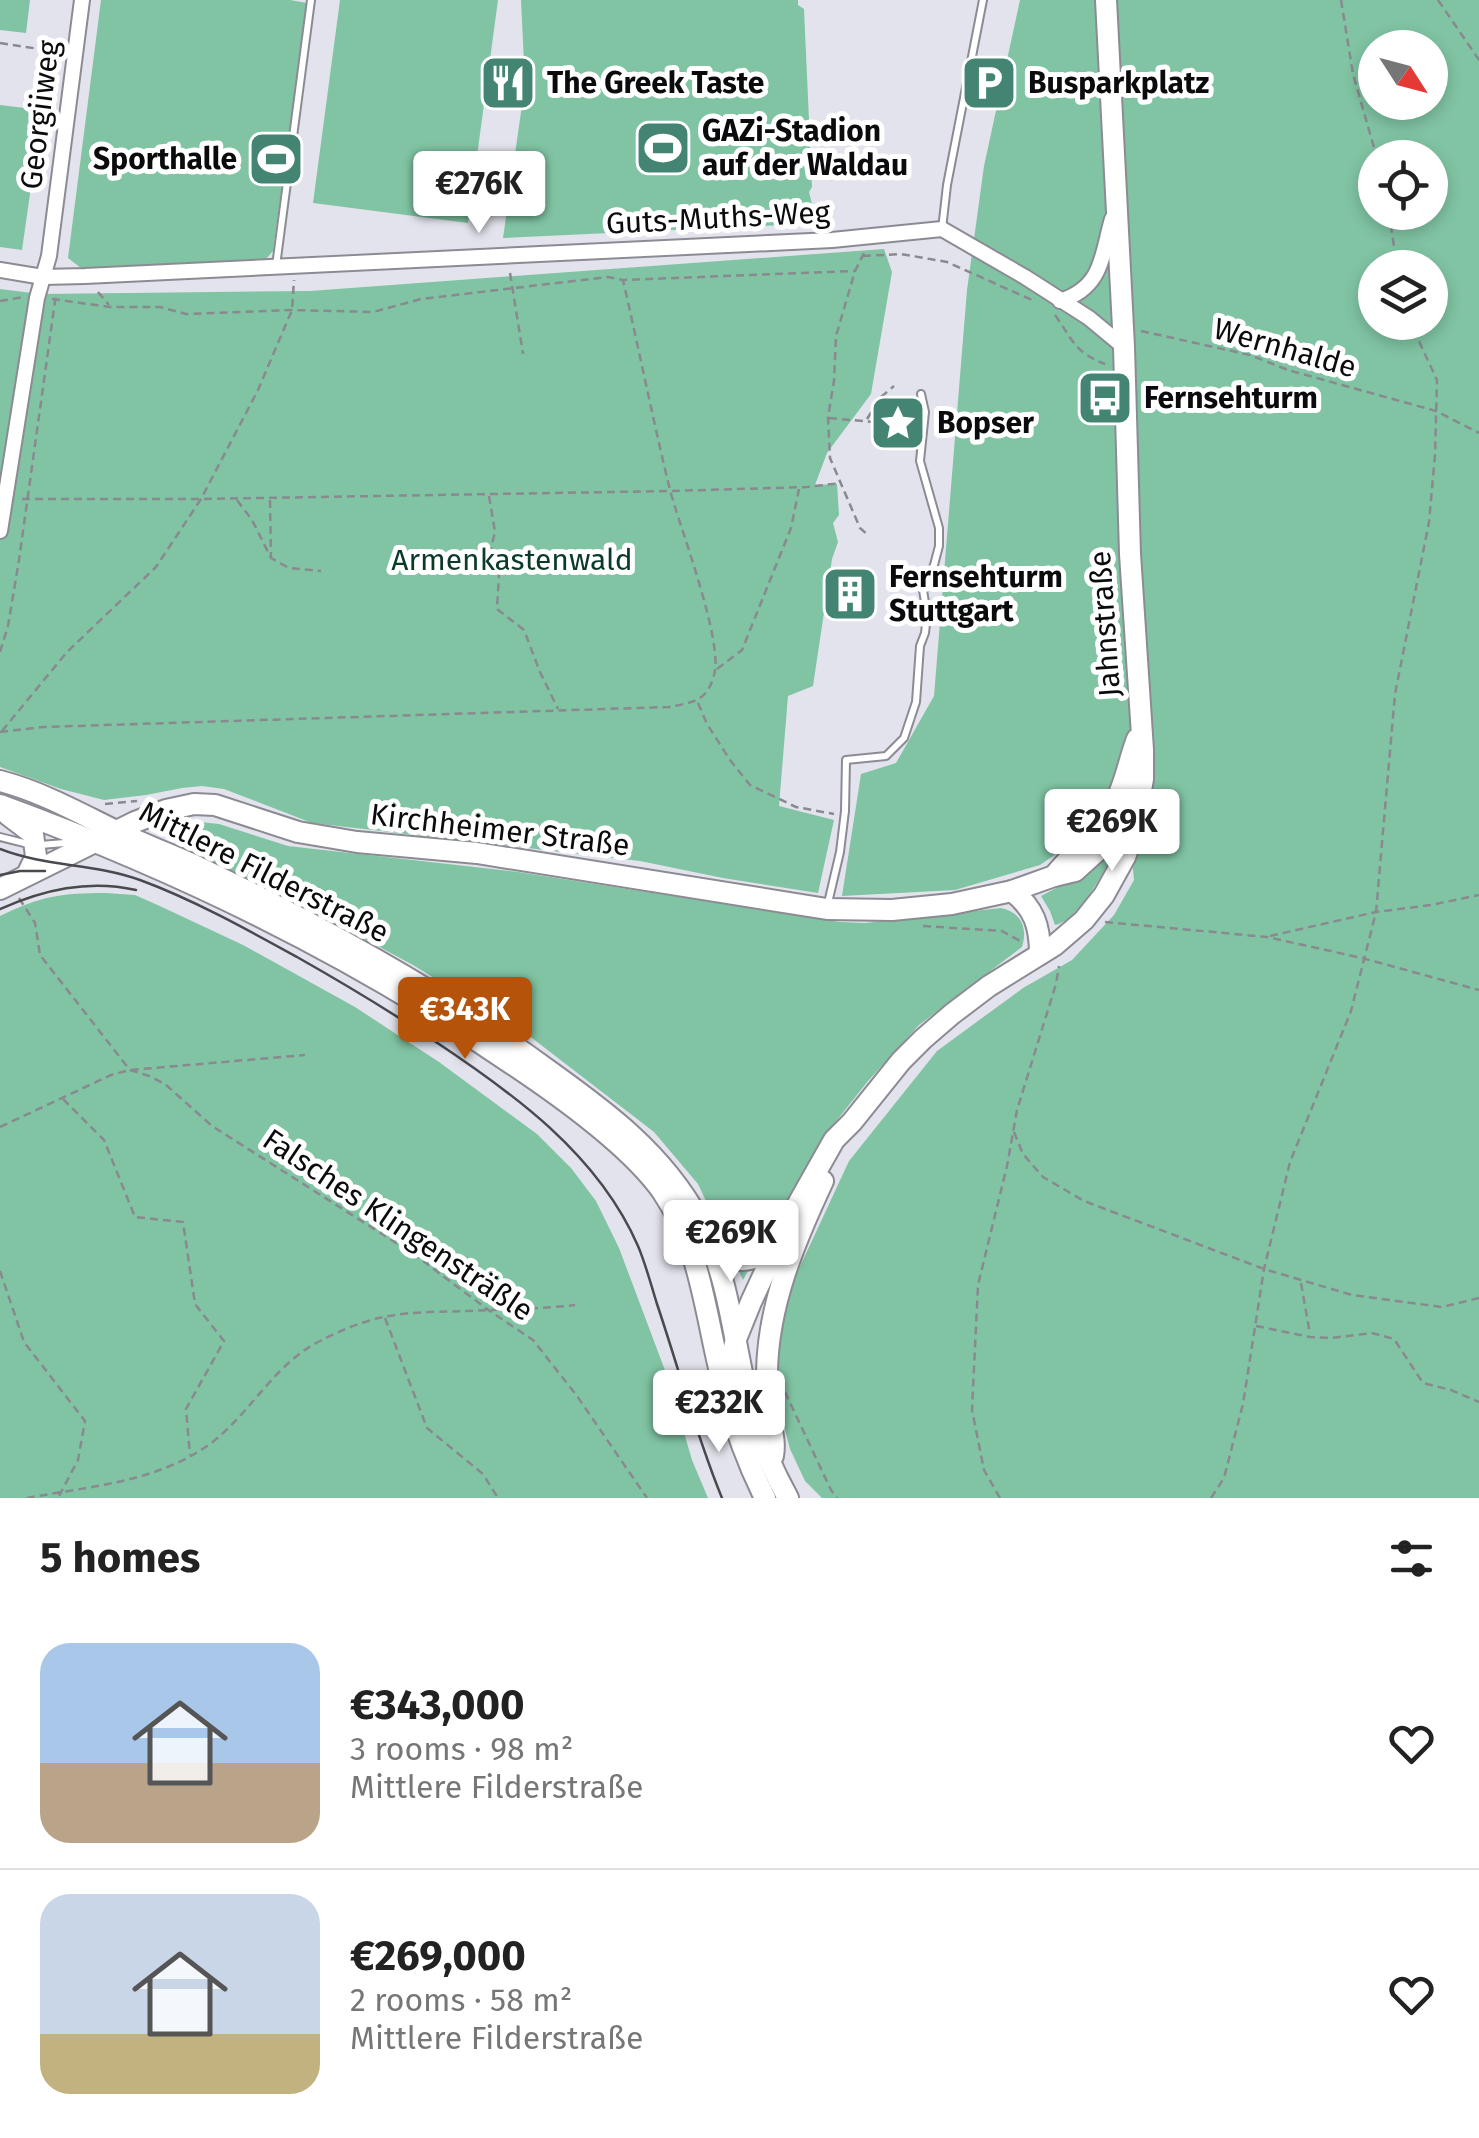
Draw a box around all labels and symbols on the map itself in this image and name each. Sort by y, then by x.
north arrow [1358,30,1448,120]
street label: Georgiiweg [13,38,67,192]
restaurant icon: The Greek Taste [478,53,538,113]
parking icon: Busparkplatz [959,53,1019,113]
place label: The Greek Taste [547,65,764,101]
place label: Busparkplatz [1028,65,1209,101]
place label: GAZi-Stadion auf der Waldau [702,113,908,183]
sports icon: GAZi-Stadion auf der Waldau [633,118,693,178]
sports icon: Sporthalle [246,129,306,189]
place label: Sporthalle [93,141,237,177]
pin: €276K [409,151,549,236]
street label: Guts-Muths-Weg [605,194,831,242]
street label: Wernhalde [1210,311,1360,385]
bus stop icon: Fernsehturm [1075,368,1135,428]
place label: Fernsehturm [1144,380,1318,416]
place icon: Bopser [868,393,928,453]
place label: Bopser [937,405,1035,441]
park label: Armenkastenwald [391,542,633,578]
street label: Jahnstraße [1082,550,1128,698]
place label: Fernsehturm Stuttgart [889,559,1063,629]
building icon: Fernsehturm Stuttgart [820,564,880,624]
pin: €269K [1042,789,1182,874]
street label: Mittlere Filderstraße [133,793,395,951]
street label: Kirchheimer Straße [368,796,632,864]
pin: €343K [395,977,535,1062]
street label: Falsches Klingensträßle [256,1121,540,1329]
pin: €269K [661,1200,801,1285]
pin: €232K [649,1370,789,1455]

